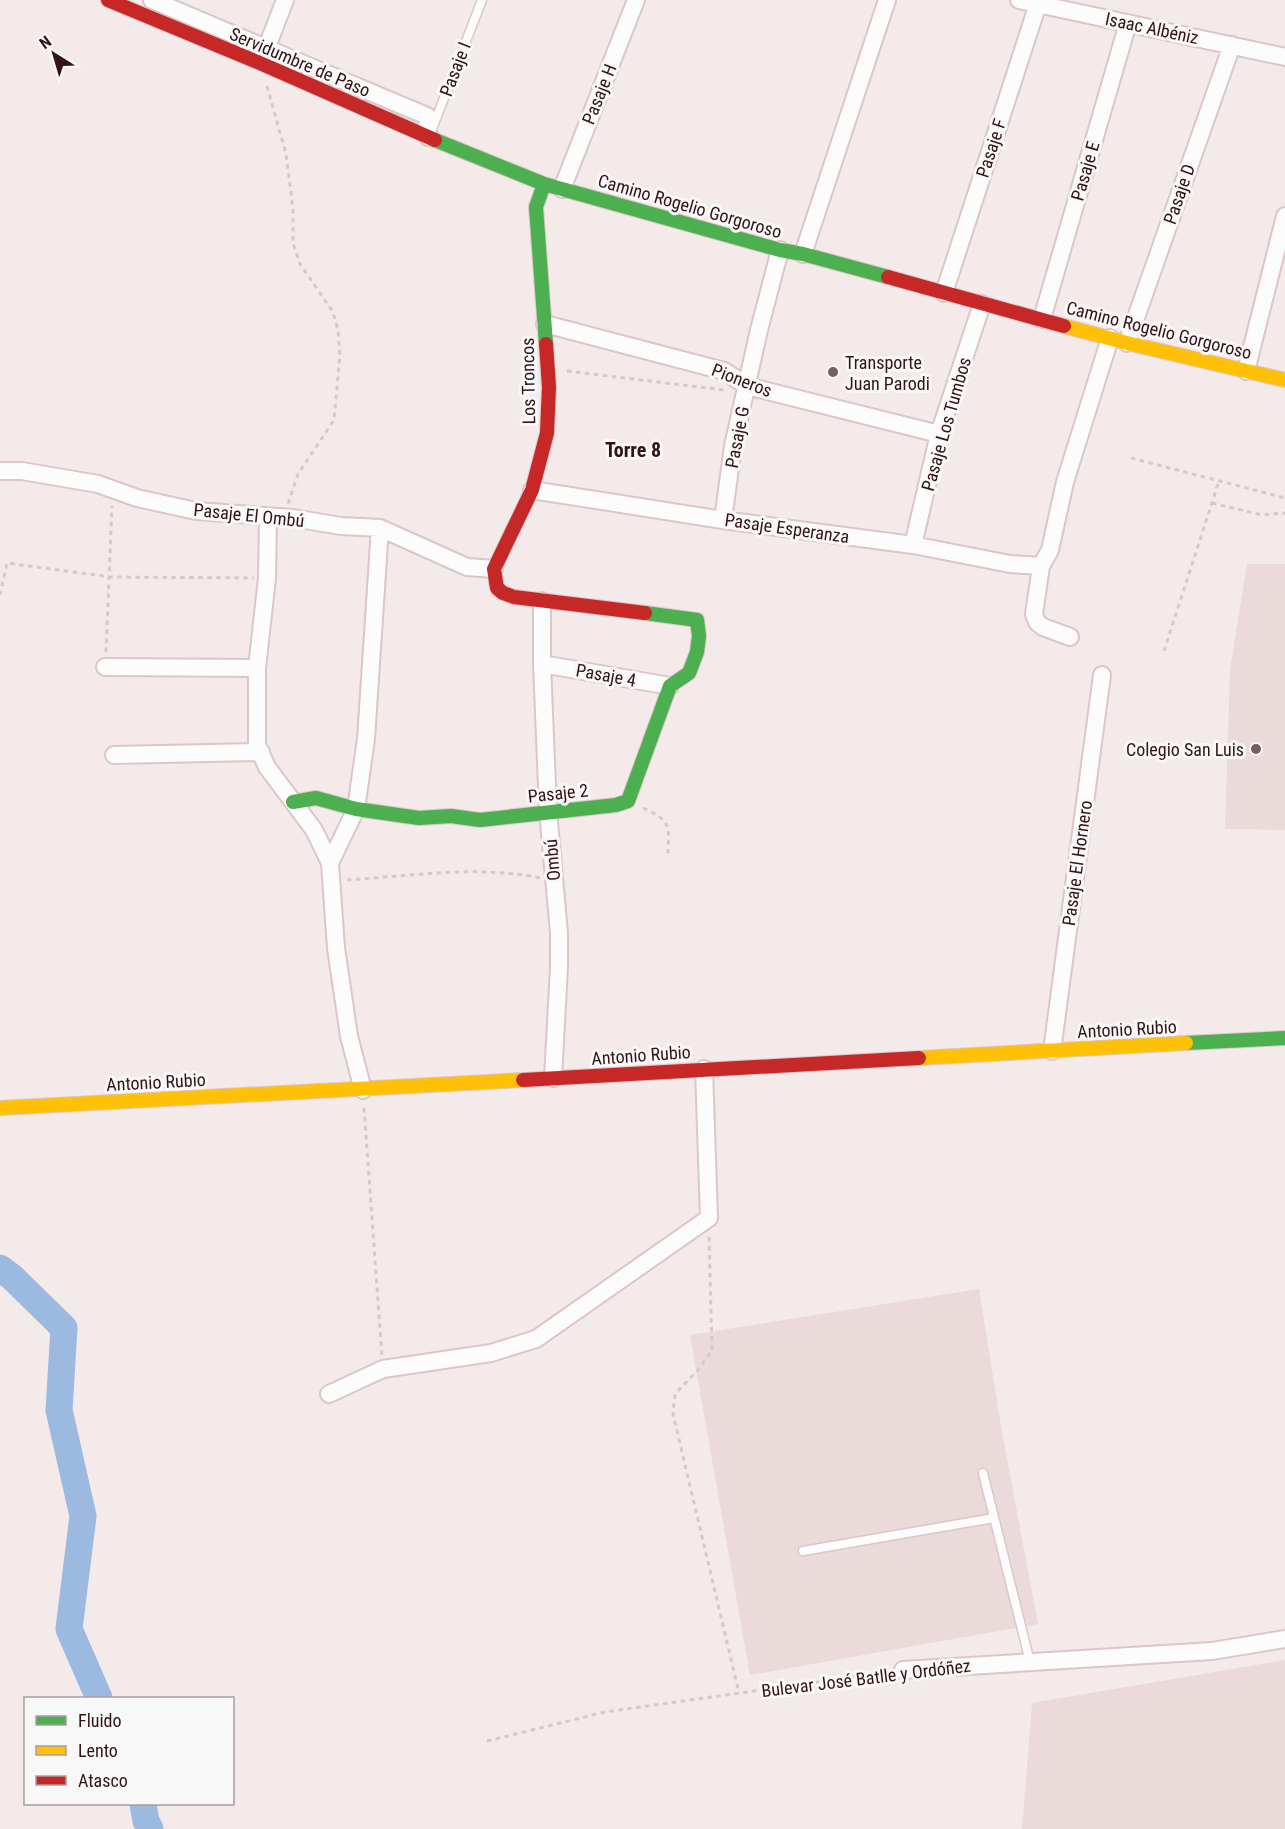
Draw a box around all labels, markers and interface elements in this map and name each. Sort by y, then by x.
street label: Isaac Albéniz [1103,8,1201,48]
street label: Servidumbre de Paso [227,23,373,101]
north arrow [24,24,84,84]
text: N [36,32,55,53]
street label: Pasaje I [435,39,475,99]
street label: Pasaje H [577,61,621,127]
street label: Pasaje F [972,116,1010,180]
street label: Pasaje E [1067,139,1103,203]
street label: Pasaje D [1159,161,1199,227]
street label: Camino Rogelio Gorgoroso [596,170,784,242]
street label: Camino Rogelio Gorgoroso [1064,297,1254,363]
street label: Los Troncos [517,337,539,425]
place label: Transporte Juan Parodi [845,352,930,394]
street label: Pasaje Los Tumbos [917,355,975,493]
street label: Pioneros [709,359,775,401]
marker: Transporte Juan Parodi [826,365,840,379]
street label: Pasaje G [721,404,753,470]
district label: Torre 8 [605,438,661,462]
street label: Pasaje El Ombú [193,499,305,531]
street label: Pasaje Esperanza [723,509,851,547]
street label: Pasaje 4 [574,659,638,691]
place label: Colegio San Luis [1126,739,1244,760]
marker: Colegio San Luis [1249,742,1263,756]
street label: Pasaje 2 [527,779,589,807]
street label: Pasaje El Hornero [1058,799,1096,927]
street label: Ombú [540,838,564,882]
street label: Antonio Rubio [1077,1016,1177,1042]
street label: Antonio Rubio [591,1041,691,1069]
street label: Antonio Rubio [106,1069,206,1095]
street label: Bulevar José Batlle y Ordóñez [760,1655,972,1701]
legend [24,1697,234,1805]
text: Fluido [78,1710,122,1731]
text: Lento [78,1740,118,1761]
text: Atasco [78,1770,128,1791]

